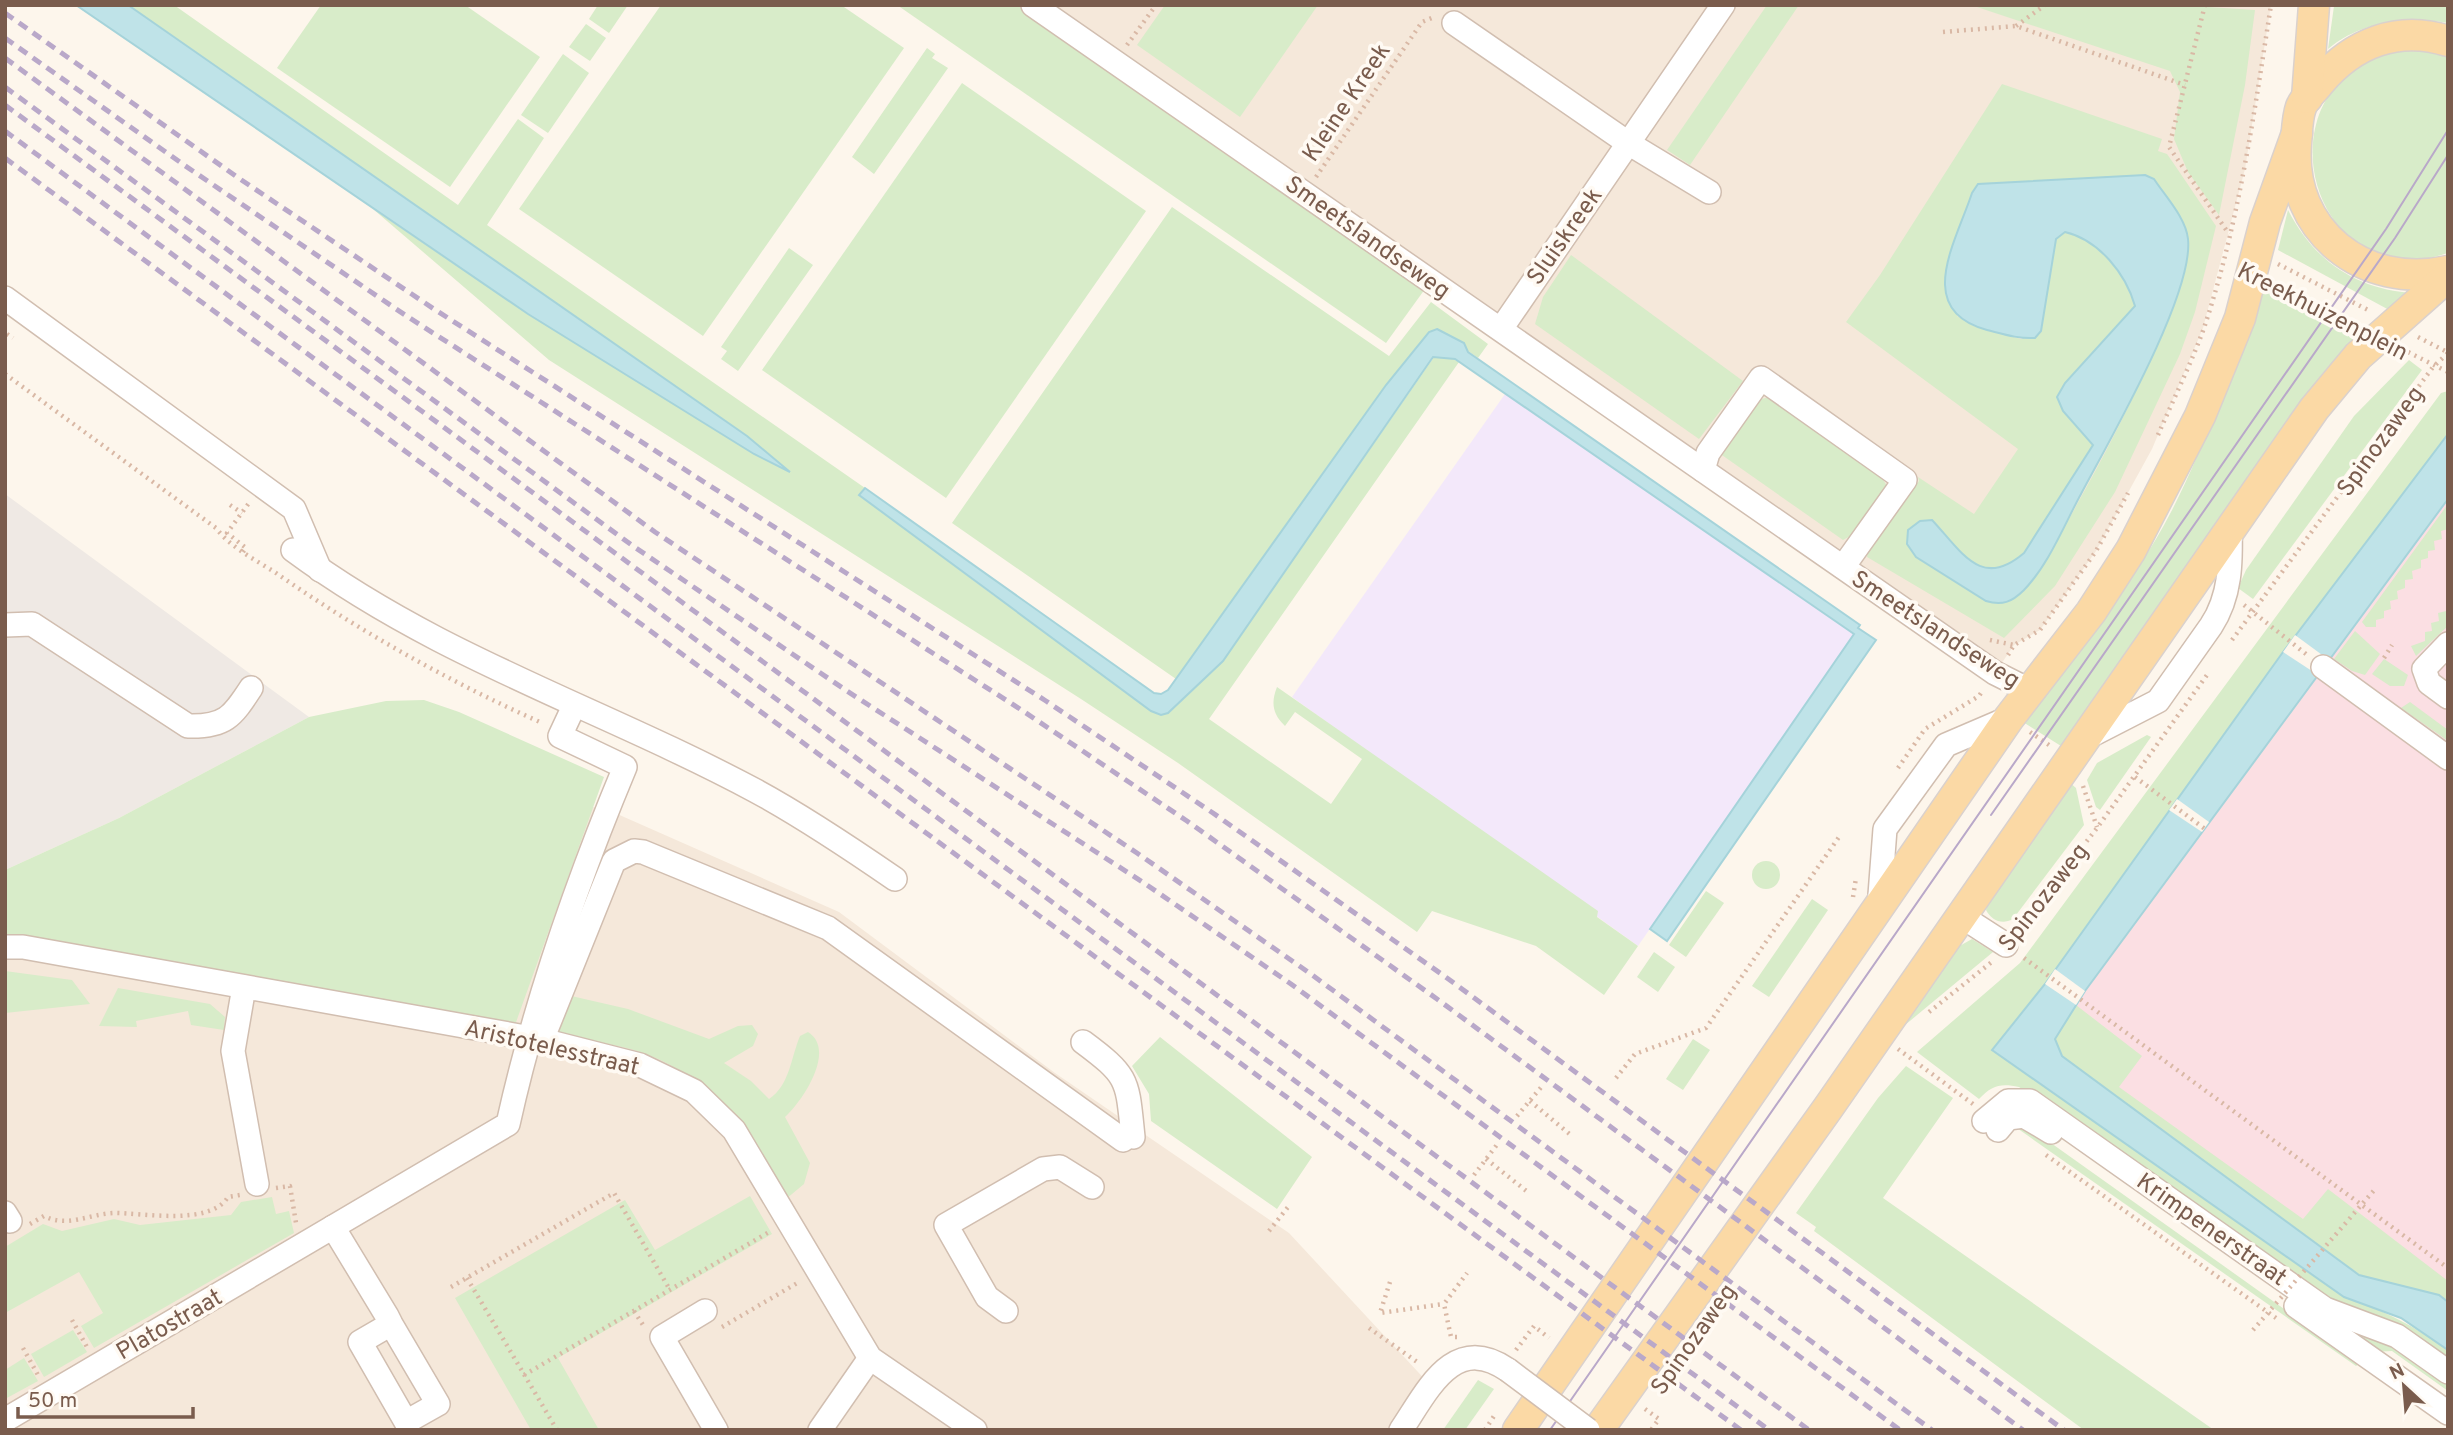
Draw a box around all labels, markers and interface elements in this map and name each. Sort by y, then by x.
street label: Kleine Kreek [1297,38,1398,168]
street label: Smeetslandseweg [1278,170,1455,307]
street label: Sluiskreek [1521,183,1610,292]
street label: Kreekhuizenplein [2232,257,2413,369]
street label: Spinozaweg [2331,381,2432,503]
street label: Smeetslandseweg [1845,565,2025,696]
street label: Spinozaweg [1993,838,2096,958]
street label: Aristotelesstraat [461,1014,642,1084]
street label: Krimpenerstraat [2130,1168,2292,1294]
street label: Spinozaweg [1645,1279,1744,1402]
street label: Platostraat [112,1283,228,1368]
north arrow [2369,1351,2439,1421]
text: N [2386,1359,2409,1386]
scale bar [18,1376,192,1420]
text: 50 m [28,1388,77,1415]

